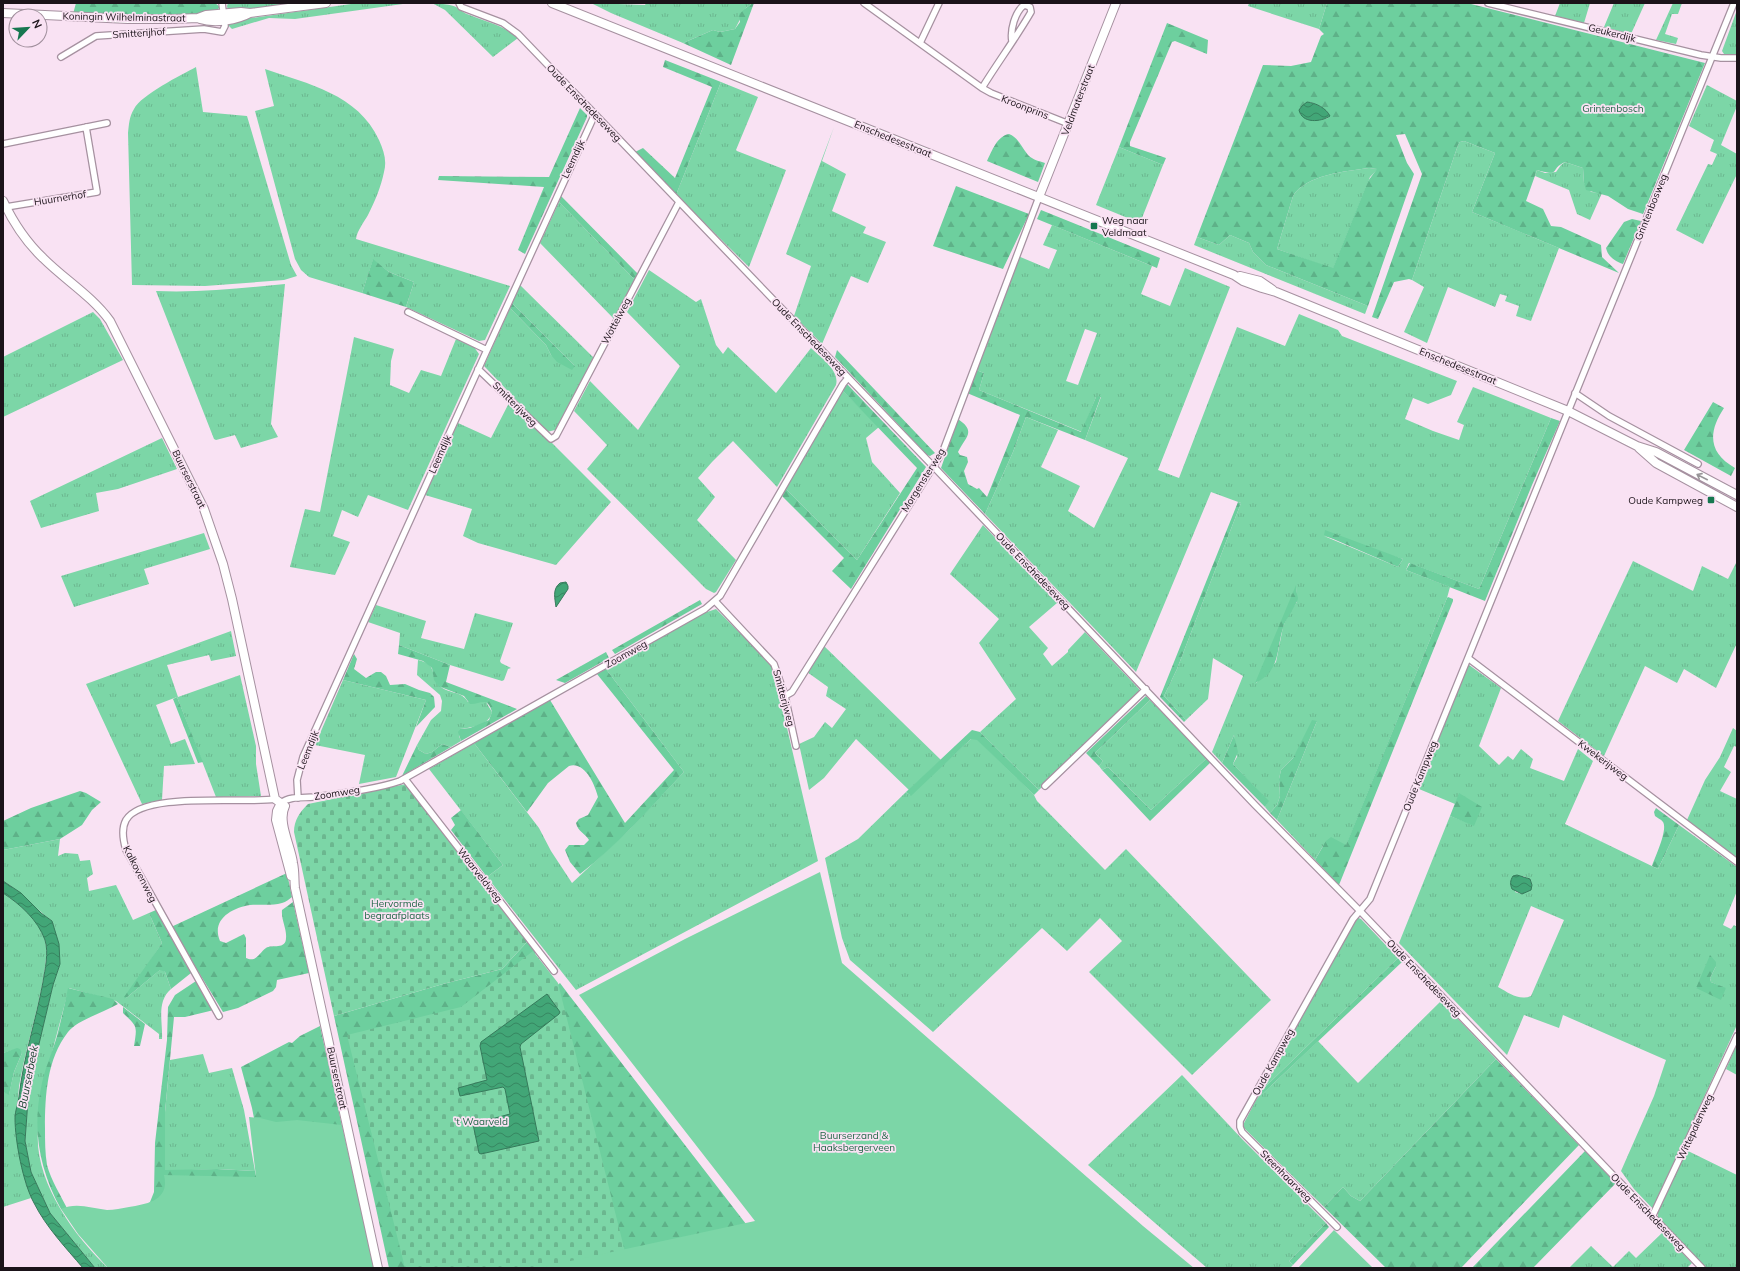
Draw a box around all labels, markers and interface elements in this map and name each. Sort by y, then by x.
north arrow [8,8,48,48]
street label: Koningin Wilhelminastraat [62,9,186,25]
text: N [29,17,45,30]
street label: Geukerdijk [1587,21,1638,45]
street label: Smitterijhof [112,25,166,41]
street label: Oude Enschedeseweg [544,62,624,144]
street label: Veldmaterstraat [1059,62,1098,137]
street label: Kroonprins [999,92,1051,122]
park label: Grintenbosch [1582,102,1644,115]
street label: Enschedesestraat [852,118,934,161]
street label: Leemdijk [558,137,588,180]
street label: Grintenbosweg [1632,172,1670,242]
street label: Huurnerhof [33,187,88,209]
place label: Weg naar Veldmaat [1102,214,1148,239]
marker: Weg naar Veldmaat [1089,221,1099,231]
street label: Wottelweg [598,295,634,347]
street label: Oude Enschedeseweg [769,296,849,378]
street label: Enschedesestraat [1417,345,1499,388]
street label: Smitterijweg [490,379,540,429]
street label: Leemdijk [426,432,455,475]
street label: Morgensterweg [898,446,948,514]
street label: Buurserstraat [169,448,209,511]
one-way arrow [1697,473,1709,480]
place label: Oude Kampweg [1628,494,1703,507]
marker: Oude Kampweg [1706,495,1716,505]
street label: Oude Enschedeseweg [993,530,1073,612]
street label: Zoomweg [603,637,649,671]
street label: Smitterijweg [770,668,798,728]
street label: Leemdijk [294,728,322,771]
street label: Kwekerijweg [1575,737,1631,783]
street label: Oude Kampweg [1400,739,1440,813]
street label: Zoomweg [313,783,361,803]
street label: Kalkovenweg [120,843,160,905]
street label: Waarveldweg [455,845,505,905]
park label: Hervormde begraafplaats [364,897,430,922]
street label: Oude Enschedeseweg [1384,937,1464,1019]
street label: Oude Kampweg [1249,1026,1297,1098]
water label: Buurserbeek [15,1044,41,1110]
street label: Buurserstraat [324,1046,350,1111]
street label: Wittepalenweg [1674,1092,1716,1162]
park label: 't Waarveld [454,1115,508,1128]
park label: Buurserzand & Haaksbergerveen [813,1129,895,1154]
street label: Steenhaarweg [1257,1147,1315,1205]
street label: Oude Enschedeseweg [1608,1171,1688,1253]

